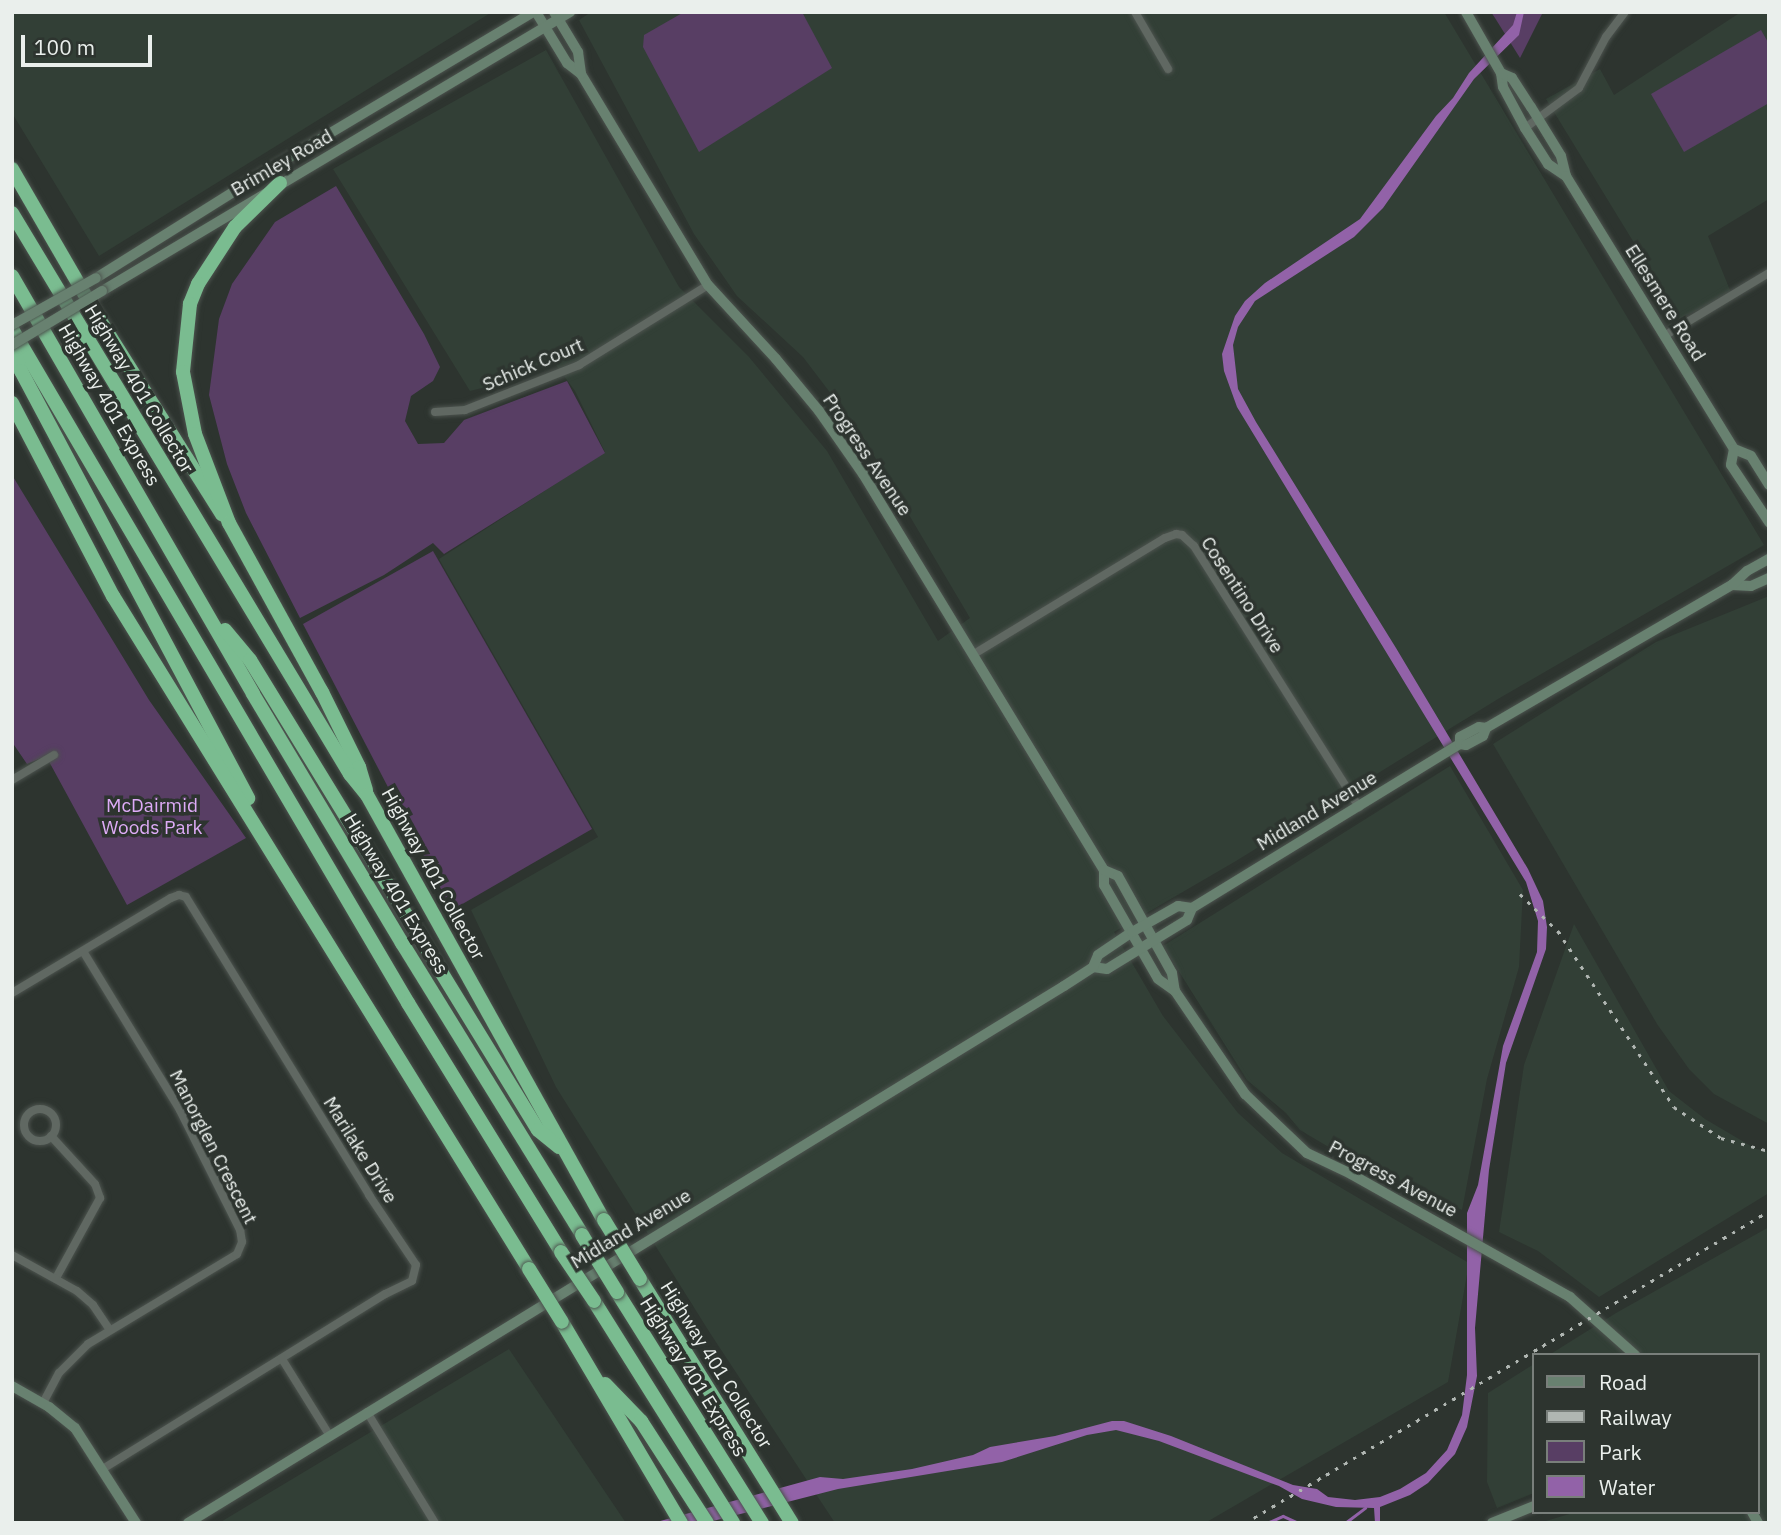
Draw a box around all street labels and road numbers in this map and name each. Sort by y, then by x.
street label: Brimley Road [227,125,337,201]
street label: Ellesmere Road [1620,240,1710,366]
street label: Highway 401 Collector [80,300,198,478]
street label: Highway 401 Express [53,320,165,490]
street label: Schick Court [479,334,587,396]
street label: Progress Avenue [818,390,916,520]
street label: Cosentino Drive [1196,532,1288,658]
street label: Midland Avenue [1253,766,1381,856]
street label: Highway 401 Collector [376,784,490,964]
street label: Highway 401 Express [339,809,453,979]
street label: Manorglen Crescent [164,1066,262,1228]
street label: Marilake Drive [318,1093,402,1207]
street label: Progress Avenue [1325,1135,1461,1223]
street label: Midland Avenue [567,1184,695,1274]
street label: Highway 401 Collector [655,1277,777,1453]
street label: Highway 401 Express [635,1293,751,1461]

